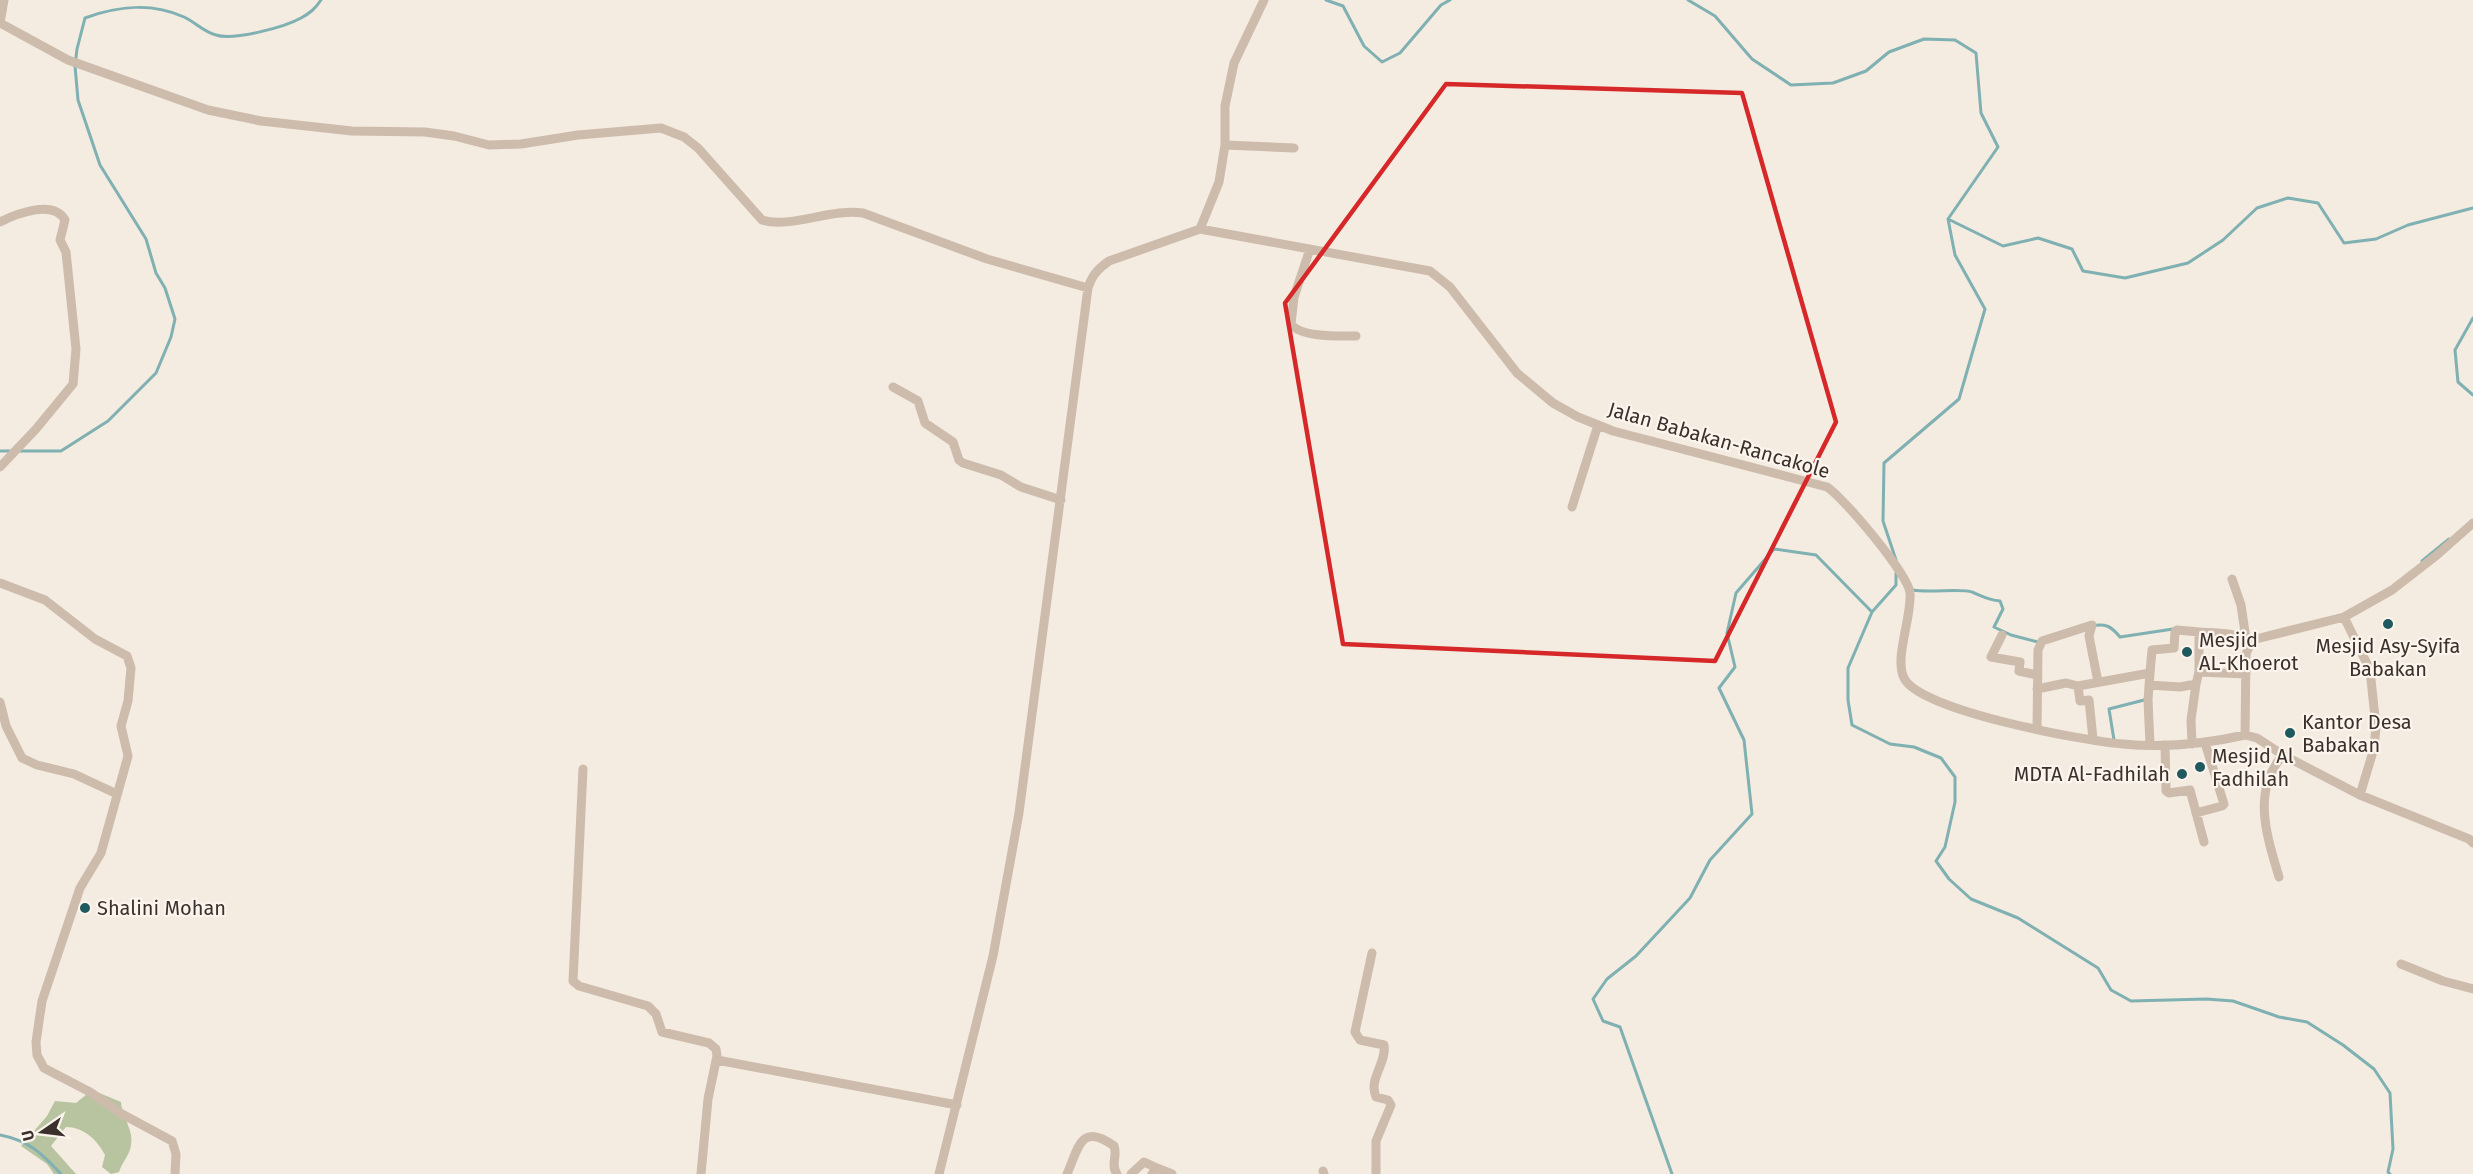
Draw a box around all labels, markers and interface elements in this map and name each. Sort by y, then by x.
street label: Jalan Babakan-Rancakole [1605,397,1833,483]
marker: Mesjid Asy-Syifa Babakan [2381,617,2395,631]
place label: Mesjid AL-Khoerot [2199,628,2299,675]
place label: Mesjid Asy-Syifa Babakan [2316,634,2460,681]
marker: Mesjid AL-Khoerot [2180,645,2194,659]
place label: Kantor Desa Babakan [2302,710,2412,757]
marker: Kantor Desa Babakan [2283,726,2297,740]
place label: Mesjid Al Fadhilah [2212,744,2294,791]
marker: Mesjid Al Fadhilah [2193,760,2207,774]
place label: MDTA Al-Fadhilah [2014,762,2170,786]
marker: MDTA Al-Fadhilah [2175,767,2189,781]
place label: Shalini Mohan [97,896,226,920]
marker: Shalini Mohan [78,901,92,915]
north arrow [12,1102,72,1162]
text: U [17,1128,38,1143]

